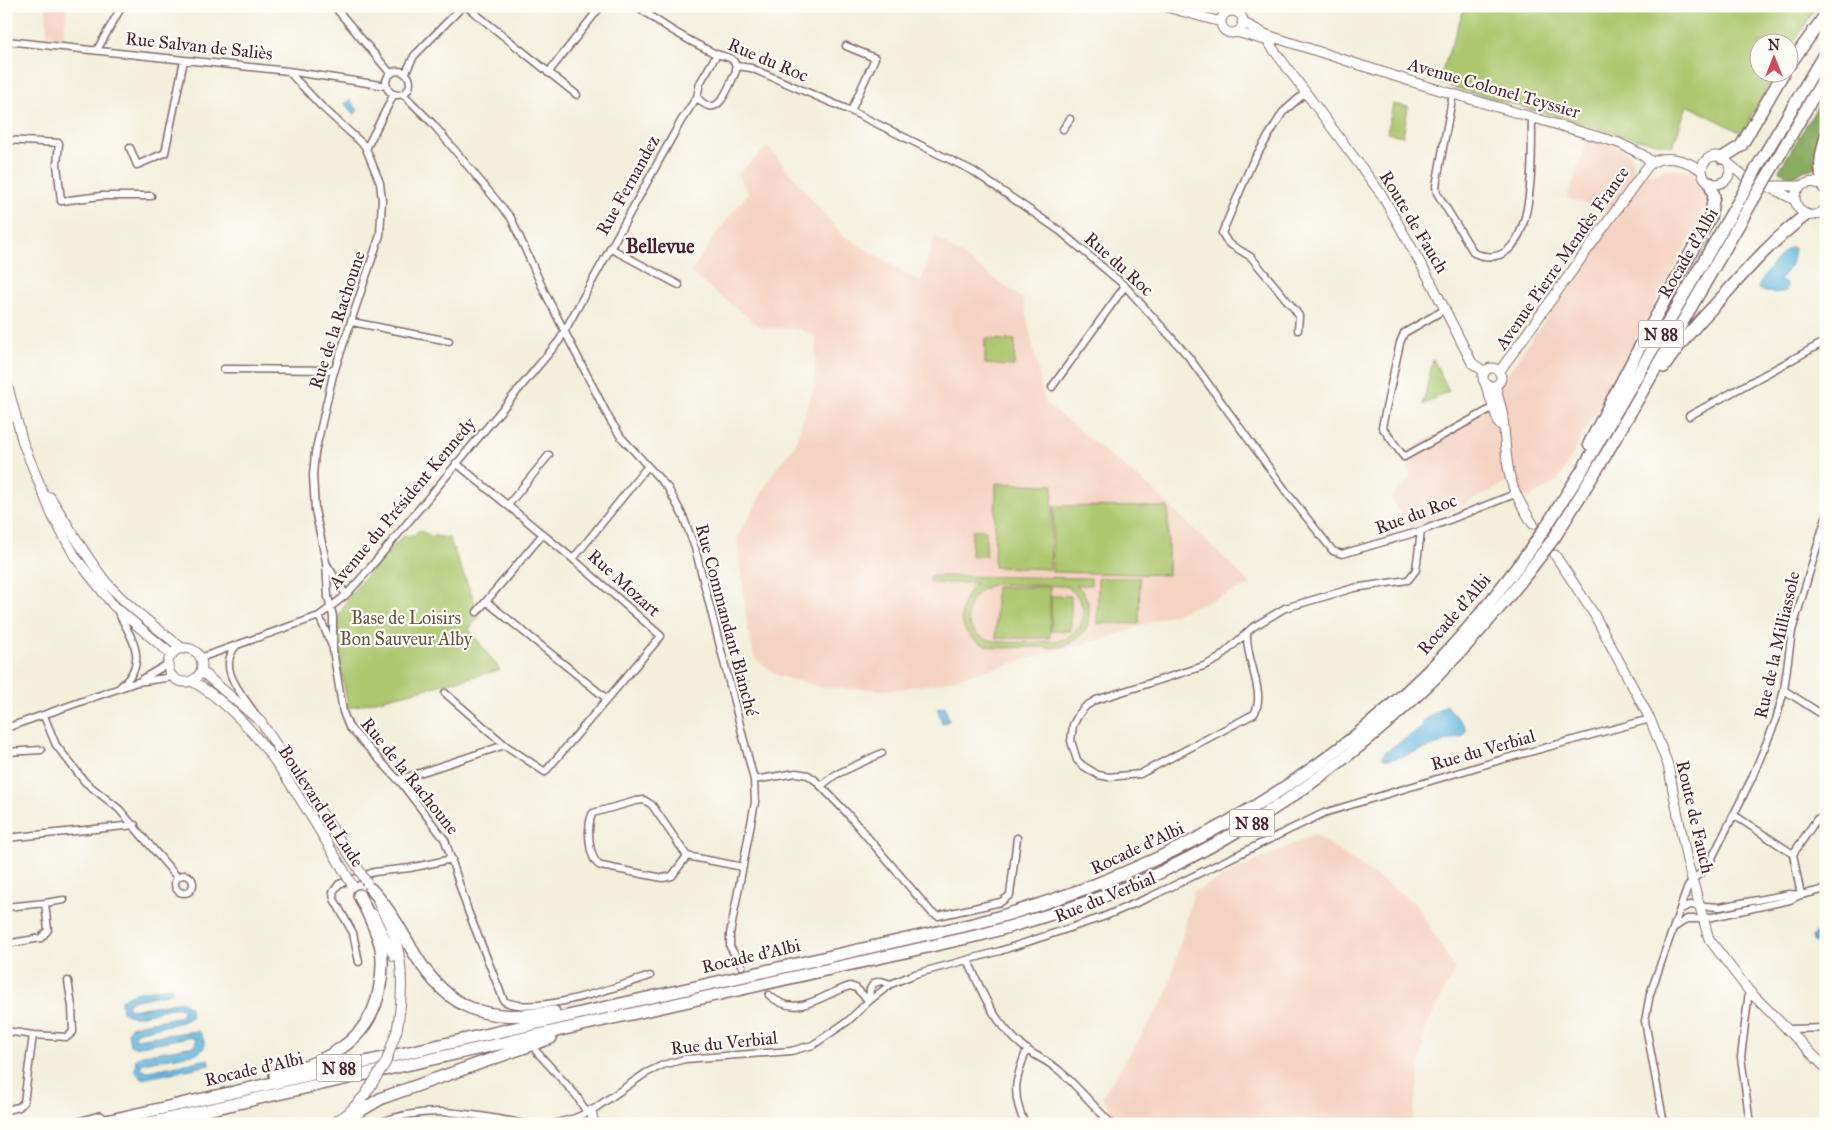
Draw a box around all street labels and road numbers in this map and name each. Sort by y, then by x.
street label: Rue Salvan de Saliès [124,27,274,65]
street label: Rue du Roc [724,33,812,87]
street label: Avenue Colonel Teyssier [1404,53,1583,123]
street label: Rue Fernandez [591,131,665,239]
street label: Avenue Pierre Mendès France [1490,162,1634,355]
street label: Route de Fauch [1375,167,1453,277]
street label: Rocade d'Albi [1653,204,1723,302]
street label: Rue du Roc [1080,227,1158,301]
street label: Rue de la Rachoune [304,248,370,392]
road number: N 88 [1638,320,1684,348]
street label: Avenue du Président Kennedy [323,412,481,594]
street label: Rue du Roc [1372,489,1460,539]
street label: Rue Commandant Blanché [691,521,763,719]
street label: Rue Mozart [583,545,665,622]
street label: Rocade d'Albi [1413,569,1495,659]
street label: Rue de la Milliassole [1749,569,1805,721]
street label: Rue de la Rachoune [356,713,464,839]
street label: Rue du Verbial [1428,725,1538,775]
street label: Boulevard du Lude [273,741,369,871]
street label: Route de Fauch [1671,758,1719,876]
road number: N 88 [1230,810,1274,836]
street label: Rocade d'Albi [1087,817,1187,879]
street label: Rue du Verbial [1051,867,1159,927]
street label: Rocade d'Albi [699,934,803,978]
street label: Rue du Verbial [669,1026,779,1060]
street label: Rocade d'Albi [202,1047,306,1091]
road number: N 88 [316,1054,362,1082]

